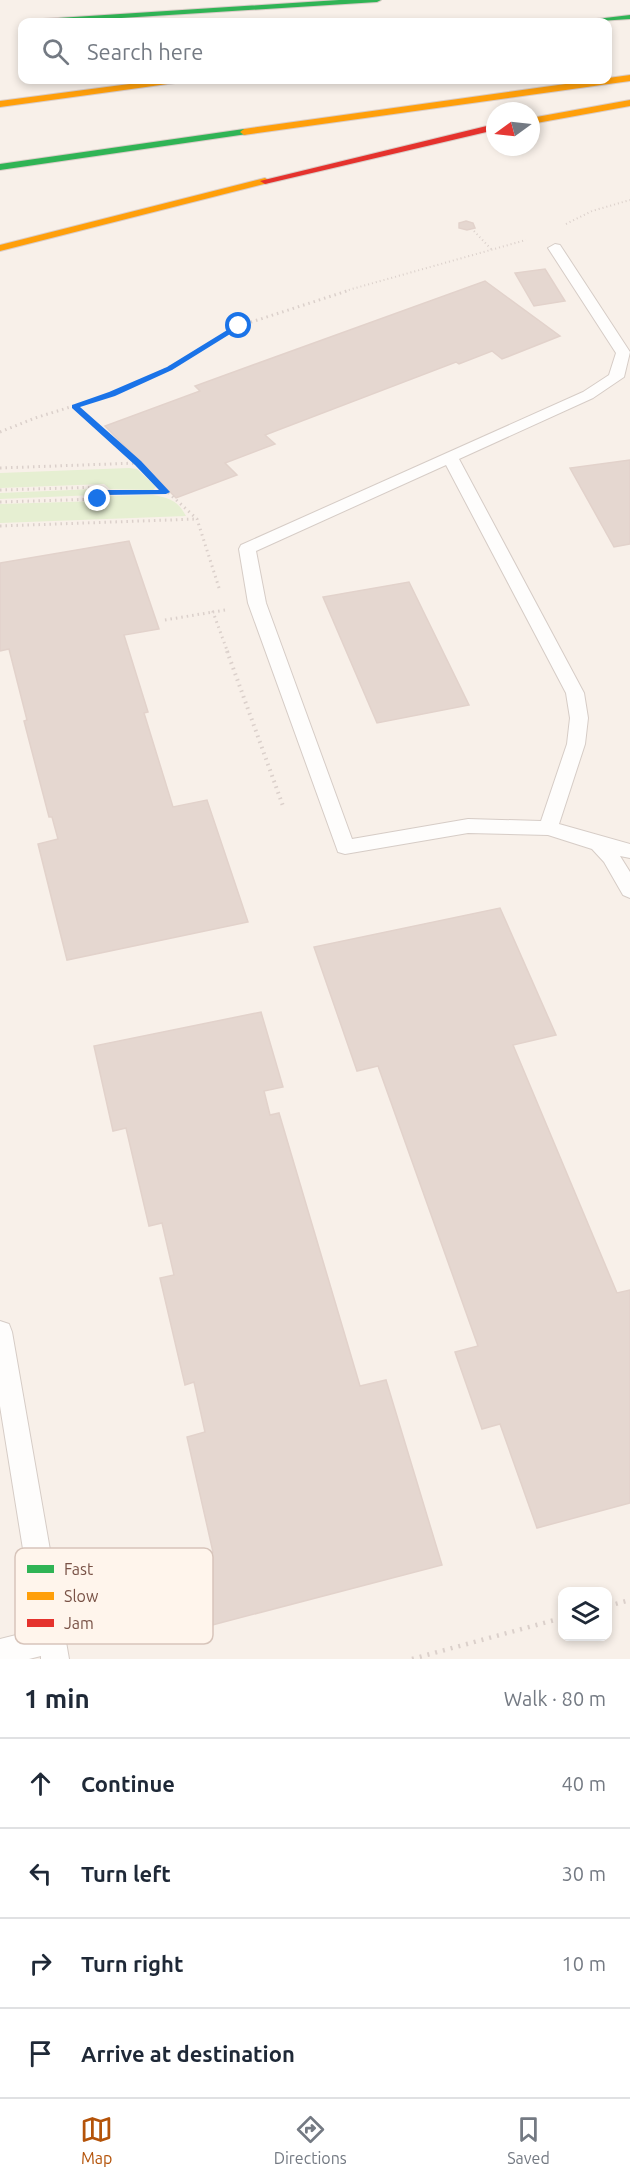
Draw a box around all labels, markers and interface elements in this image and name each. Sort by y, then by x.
search box [18,18,612,84]
icon: search [39,35,72,68]
text: Search here [87,39,203,64]
north arrow [486,102,540,156]
route start [225,312,251,338]
route end [84,485,110,511]
legend [15,1548,213,1644]
text: Fast [64,1560,94,1578]
text: Slow [64,1587,99,1605]
map controls [558,1587,612,1641]
button: layers [558,1587,612,1641]
text: Jam [64,1614,94,1632]
text: 1 min [24,1684,90,1713]
text: Walk · 80 m [504,1687,606,1710]
icon: ahead [24,1767,57,1800]
text: Continue [81,1771,175,1796]
text: 40 m [562,1772,606,1795]
icon: left [24,1857,57,1890]
text: Turn left [81,1861,171,1886]
text: 30 m [562,1862,606,1885]
icon: right [24,1947,57,1980]
text: Turn right [81,1951,183,1976]
text: 10 m [562,1952,606,1975]
icon: arrive [24,2037,57,2070]
text: Arrive at destination [81,2041,295,2066]
tab: Map [80,2113,113,2167]
tab: Directions [274,2113,347,2167]
tab: Saved [507,2113,550,2167]

